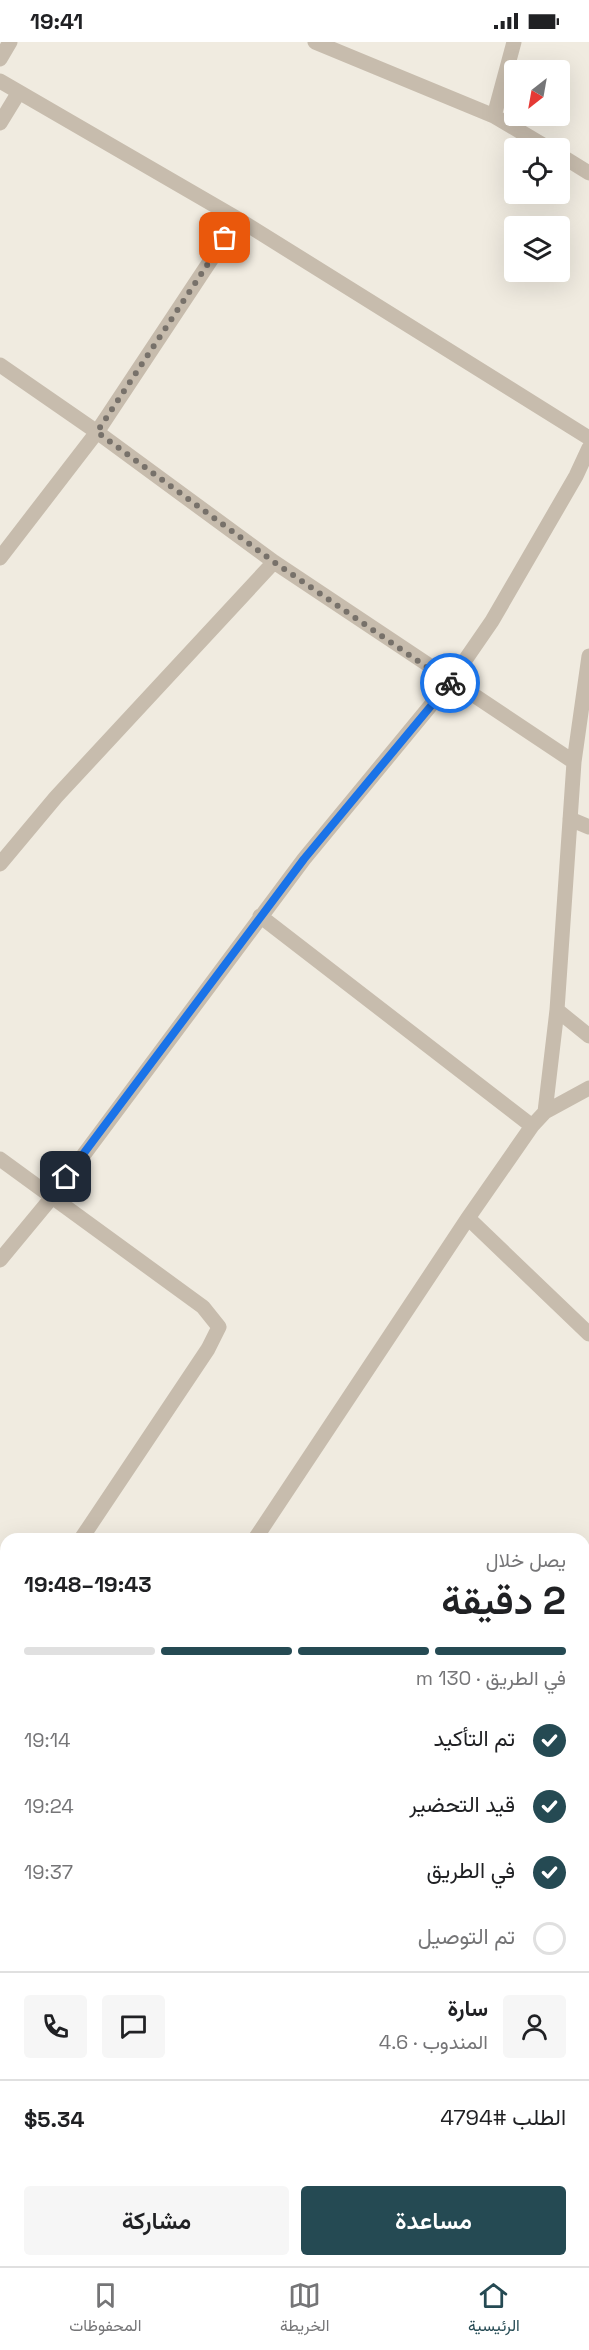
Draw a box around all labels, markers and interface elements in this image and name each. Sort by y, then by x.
text: 19:41 [30,7,83,35]
north arrow [504,60,570,126]
map controls [504,60,570,282]
button: locate [504,138,570,204]
pin [199,212,250,263]
button: layers [504,216,570,282]
icon: bag [208,221,241,254]
courier [420,653,480,713]
icon: bike [434,667,467,700]
pin [40,1151,91,1202]
icon: home [49,1160,82,1193]
text: يصل خلال [486,1547,566,1573]
text: 19:43–19:48 [24,1570,152,1598]
text: 2 دقيقة [441,1576,566,1625]
text: في الطريق · 130 m [416,1665,566,1691]
text: تم التأكيد [434,1724,515,1752]
icon: check [533,1724,566,1757]
text: 19:14 [24,1727,71,1753]
text: قيد التحضير [409,1790,515,1818]
icon: check [533,1790,566,1823]
text: 19:24 [24,1793,74,1819]
text: في الطريق [426,1856,515,1884]
icon: check [533,1856,566,1889]
text: 19:37 [24,1859,73,1885]
text: تم التوصيل [418,1922,515,1950]
text: سارة [447,1994,488,2022]
button: phone [24,1995,87,2058]
button: chat [102,1995,165,2058]
button: person [503,1995,566,2058]
text: المندوب · 4.6 [379,2029,488,2055]
text: الطلب #4794 [440,2103,566,2131]
text: $5.34 [24,2105,84,2133]
button: مشاركة [24,2186,289,2255]
button: مساعدة [301,2186,566,2255]
tab: المحفوظات [69,2279,141,2340]
tab: الخريطة [280,2279,329,2340]
tab: الرئيسية [468,2279,520,2340]

